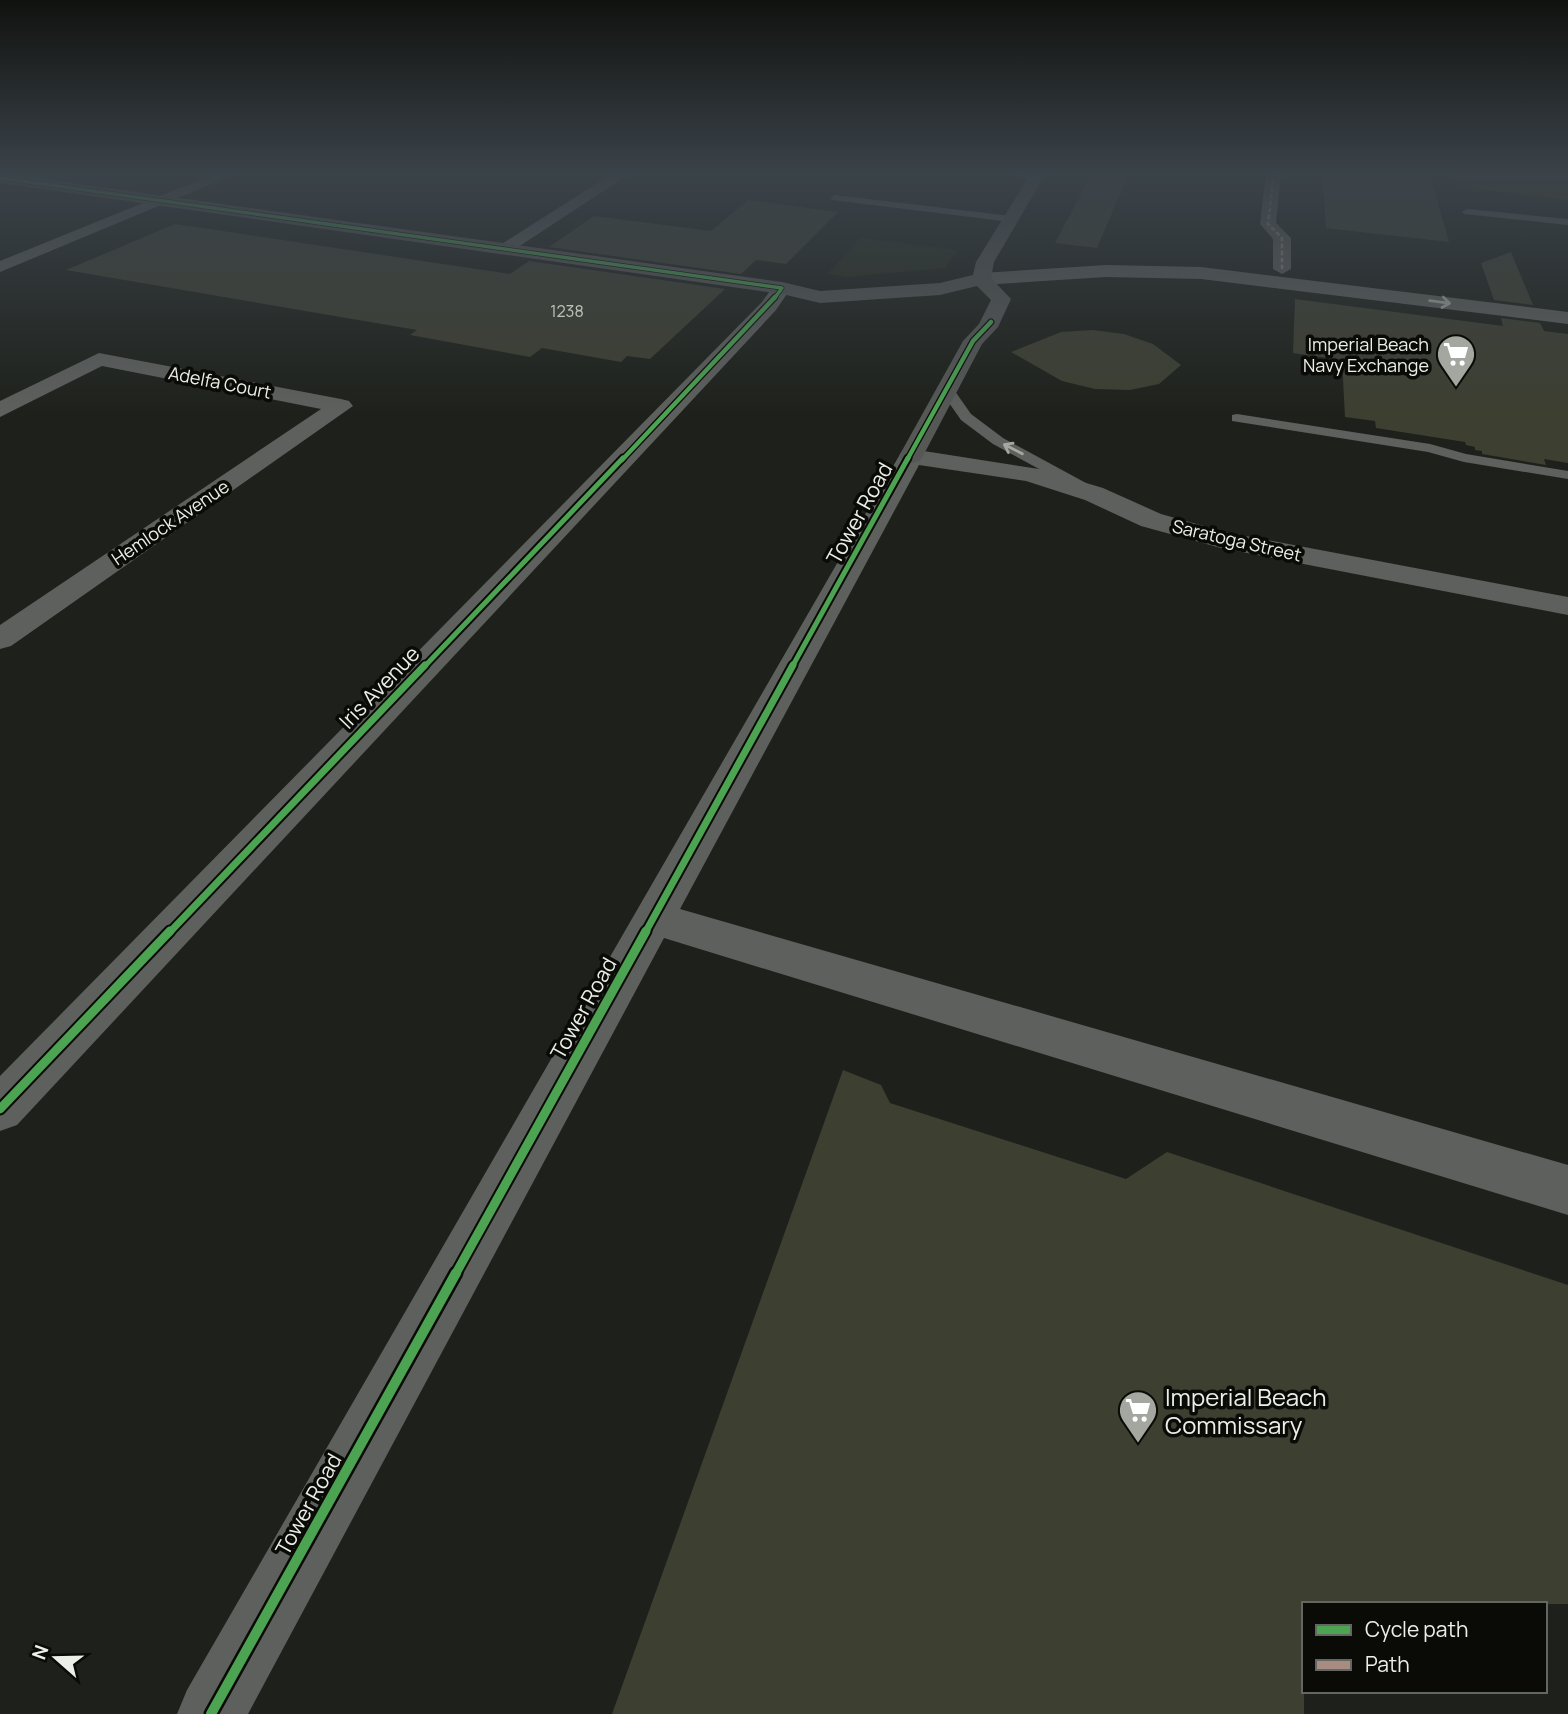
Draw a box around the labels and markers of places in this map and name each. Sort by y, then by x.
place label: Imperial Beach Navy Exchange [1303,332,1429,377]
supermarket icon: Imperial Beach Navy Exchange [1435,333,1477,388]
place label: Imperial Beach Commissary [1165,1380,1327,1441]
supermarket icon: Imperial Beach Commissary [1117,1389,1159,1444]

